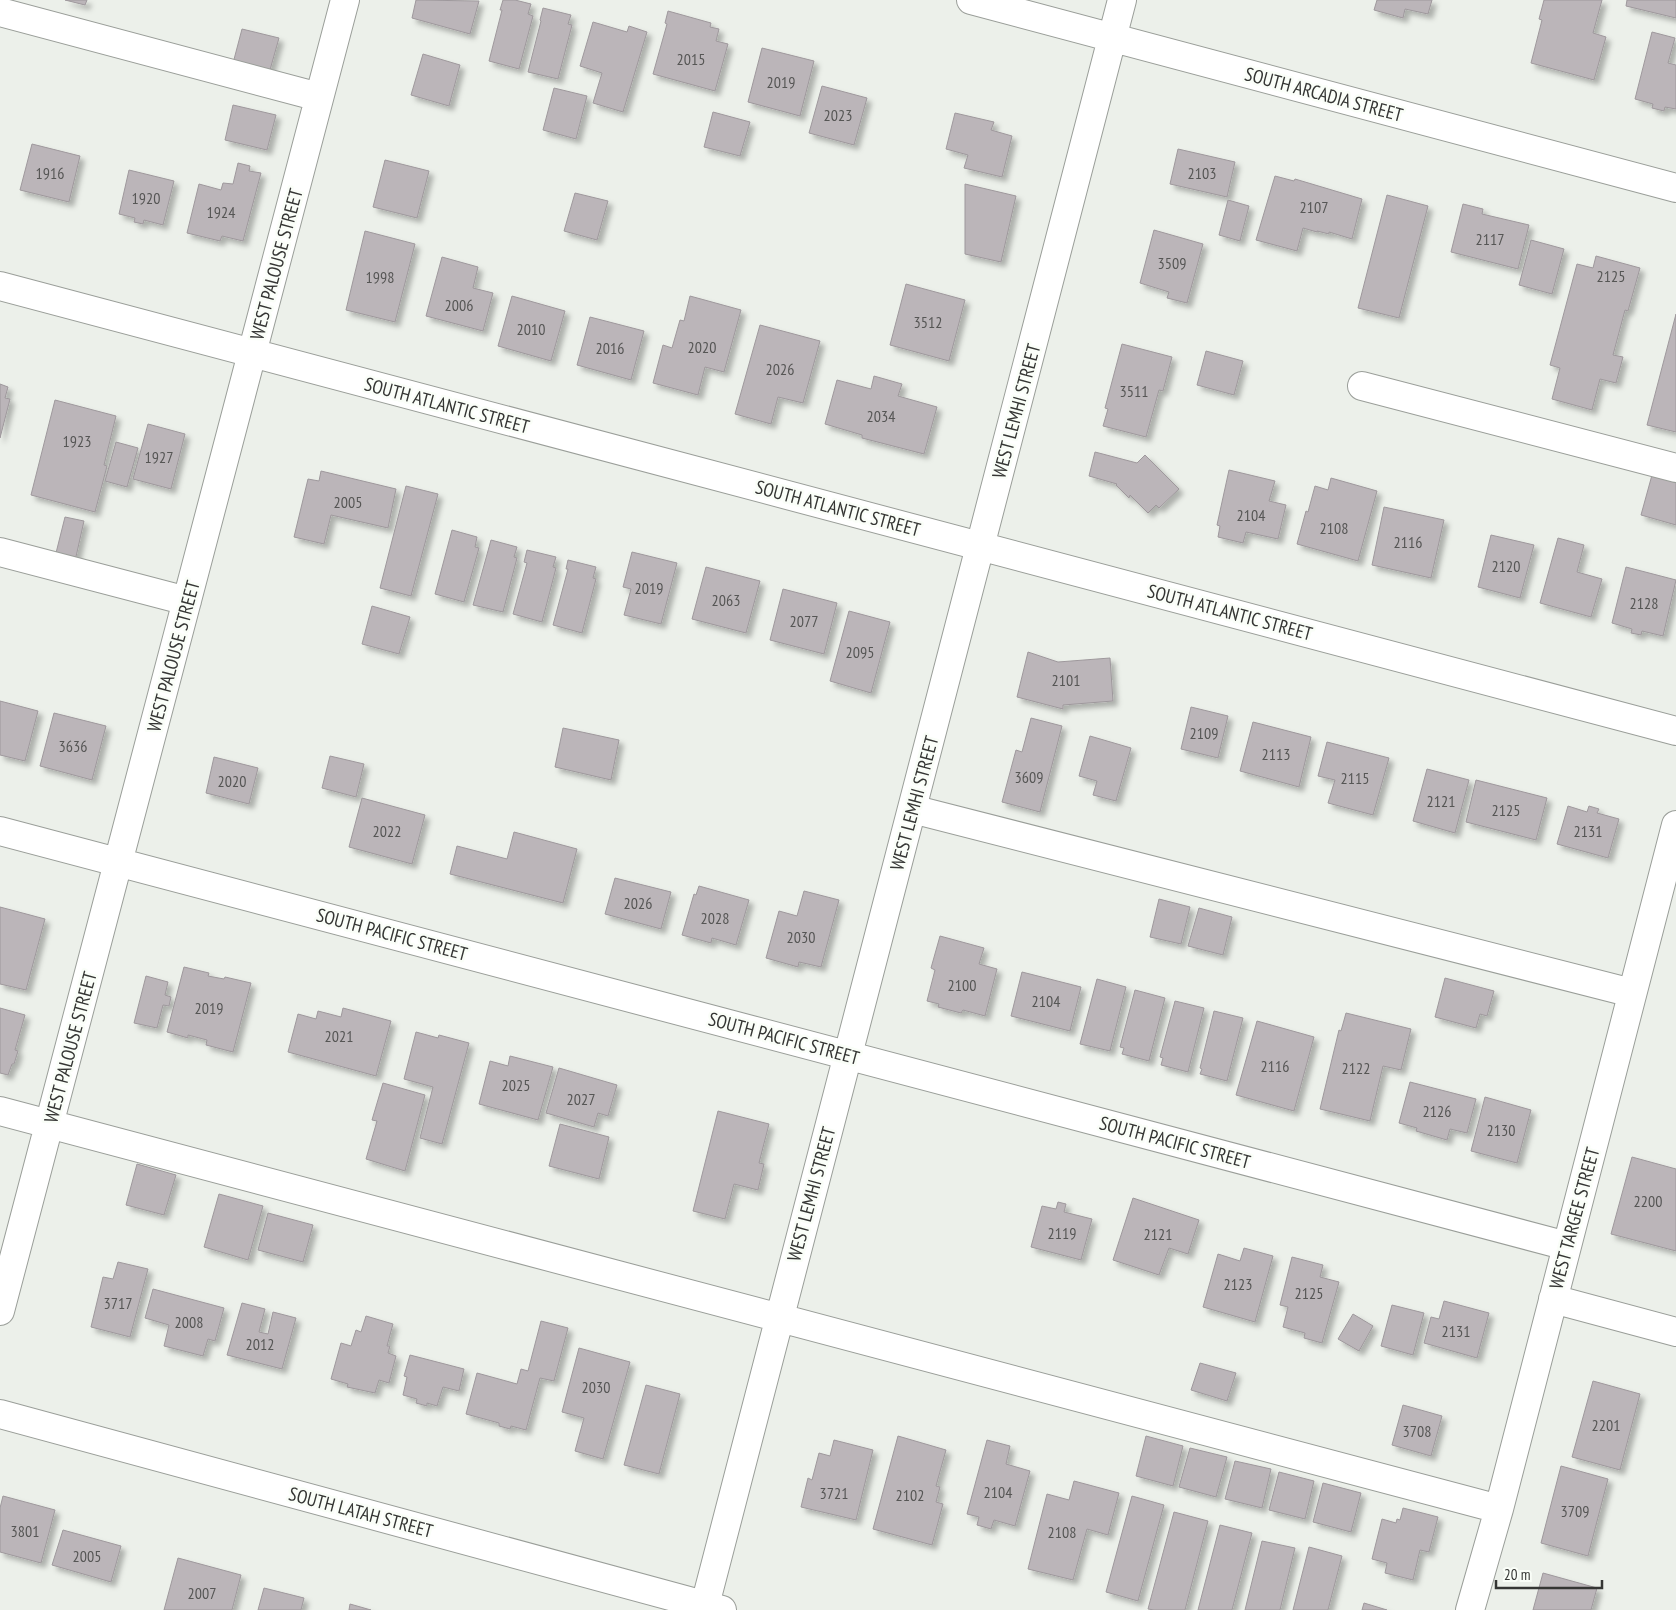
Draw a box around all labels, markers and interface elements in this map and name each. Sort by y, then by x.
house number: 2015 [677,49,705,69]
street label: SOUTH ARCADIA STREET [1242,61,1406,127]
house number: 2019 [767,72,795,92]
house number: 2023 [824,105,852,125]
house number: 1916 [36,163,64,183]
house number: 2103 [1188,163,1216,183]
street label: WEST PALOUSE STREET [244,185,308,342]
house number: 1920 [132,188,160,208]
house number: 2107 [1300,197,1328,217]
house number: 1924 [207,202,235,222]
house number: 2117 [1476,229,1504,249]
house number: 3509 [1158,253,1186,273]
house number: 2125 [1597,266,1625,286]
house number: 1998 [366,267,394,287]
house number: 2006 [445,295,473,315]
house number: 3512 [914,312,942,332]
house number: 2010 [517,319,545,339]
house number: 2020 [688,337,716,357]
house number: 2016 [596,338,624,358]
street label: WEST LEMHI STREET [987,341,1046,481]
house number: 2026 [766,359,794,379]
street label: SOUTH ATLANTIC STREET [362,371,533,439]
house number: 3511 [1120,381,1148,401]
house number: 2034 [867,406,895,426]
house number: 1923 [63,431,91,451]
house number: 1927 [145,447,173,467]
street label: SOUTH ATLANTIC STREET [753,474,924,542]
house number: 2005 [334,492,362,512]
house number: 2104 [1237,505,1265,525]
house number: 2108 [1320,518,1348,538]
house number: 2116 [1394,532,1422,552]
house number: 2120 [1492,556,1520,576]
street label: WEST PALOUSE STREET [141,577,205,734]
house number: 2019 [635,578,663,598]
street label: SOUTH ATLANTIC STREET [1145,578,1316,646]
house number: 2063 [712,590,740,610]
house number: 2128 [1630,593,1658,613]
house number: 2077 [790,611,818,631]
house number: 2095 [846,642,874,662]
house number: 2101 [1052,670,1080,690]
house number: 2109 [1190,723,1218,743]
street label: WEST LEMHI STREET [885,733,944,873]
house number: 3636 [59,736,87,756]
house number: 2113 [1262,744,1290,764]
house number: 3609 [1015,767,1043,787]
house number: 2115 [1341,768,1369,788]
house number: 2020 [218,771,246,791]
house number: 2121 [1427,791,1455,811]
house number: 2125 [1492,800,1520,820]
house number: 2022 [373,821,401,841]
house number: 2131 [1574,821,1602,841]
house number: 2026 [624,893,652,913]
street label: SOUTH PACIFIC STREET [314,902,471,966]
house number: 2028 [701,908,729,928]
house number: 2030 [787,927,815,947]
street label: WEST PALOUSE STREET [38,968,102,1125]
house number: 2100 [948,975,976,995]
house number: 2104 [1032,991,1060,1011]
house number: 2019 [195,998,223,1018]
street label: SOUTH PACIFIC STREET [706,1006,863,1070]
house number: 2021 [325,1026,353,1046]
house number: 2116 [1261,1056,1289,1076]
house number: 2122 [1342,1058,1370,1078]
house number: 2025 [502,1075,530,1095]
house number: 2027 [567,1089,595,1109]
house number: 2126 [1423,1101,1451,1121]
street label: SOUTH PACIFIC STREET [1097,1110,1254,1174]
house number: 2130 [1487,1120,1515,1140]
street label: WEST LEMHI STREET [782,1124,841,1264]
street label: WEST TARGEE STREET [1544,1144,1605,1291]
house number: 2200 [1634,1191,1662,1211]
house number: 2119 [1048,1223,1076,1243]
house number: 2121 [1144,1224,1172,1244]
house number: 2123 [1224,1274,1252,1294]
house number: 2125 [1295,1283,1323,1303]
house number: 3717 [104,1293,132,1313]
house number: 2008 [175,1312,203,1332]
house number: 2131 [1442,1321,1470,1341]
house number: 2012 [246,1334,274,1354]
house number: 2030 [582,1377,610,1397]
house number: 2201 [1592,1415,1620,1435]
house number: 3708 [1403,1421,1431,1441]
street label: SOUTH LATAH STREET [286,1481,436,1543]
house number: 2104 [984,1482,1012,1502]
house number: 3721 [820,1483,848,1503]
house number: 2102 [896,1485,924,1505]
house number: 3709 [1561,1501,1589,1521]
house number: 3801 [11,1521,39,1541]
house number: 2108 [1048,1522,1076,1542]
house number: 2005 [73,1546,101,1566]
scale bar [1496,1558,1602,1590]
text: 20 m [1504,1565,1530,1584]
house number: 2007 [188,1583,216,1603]

